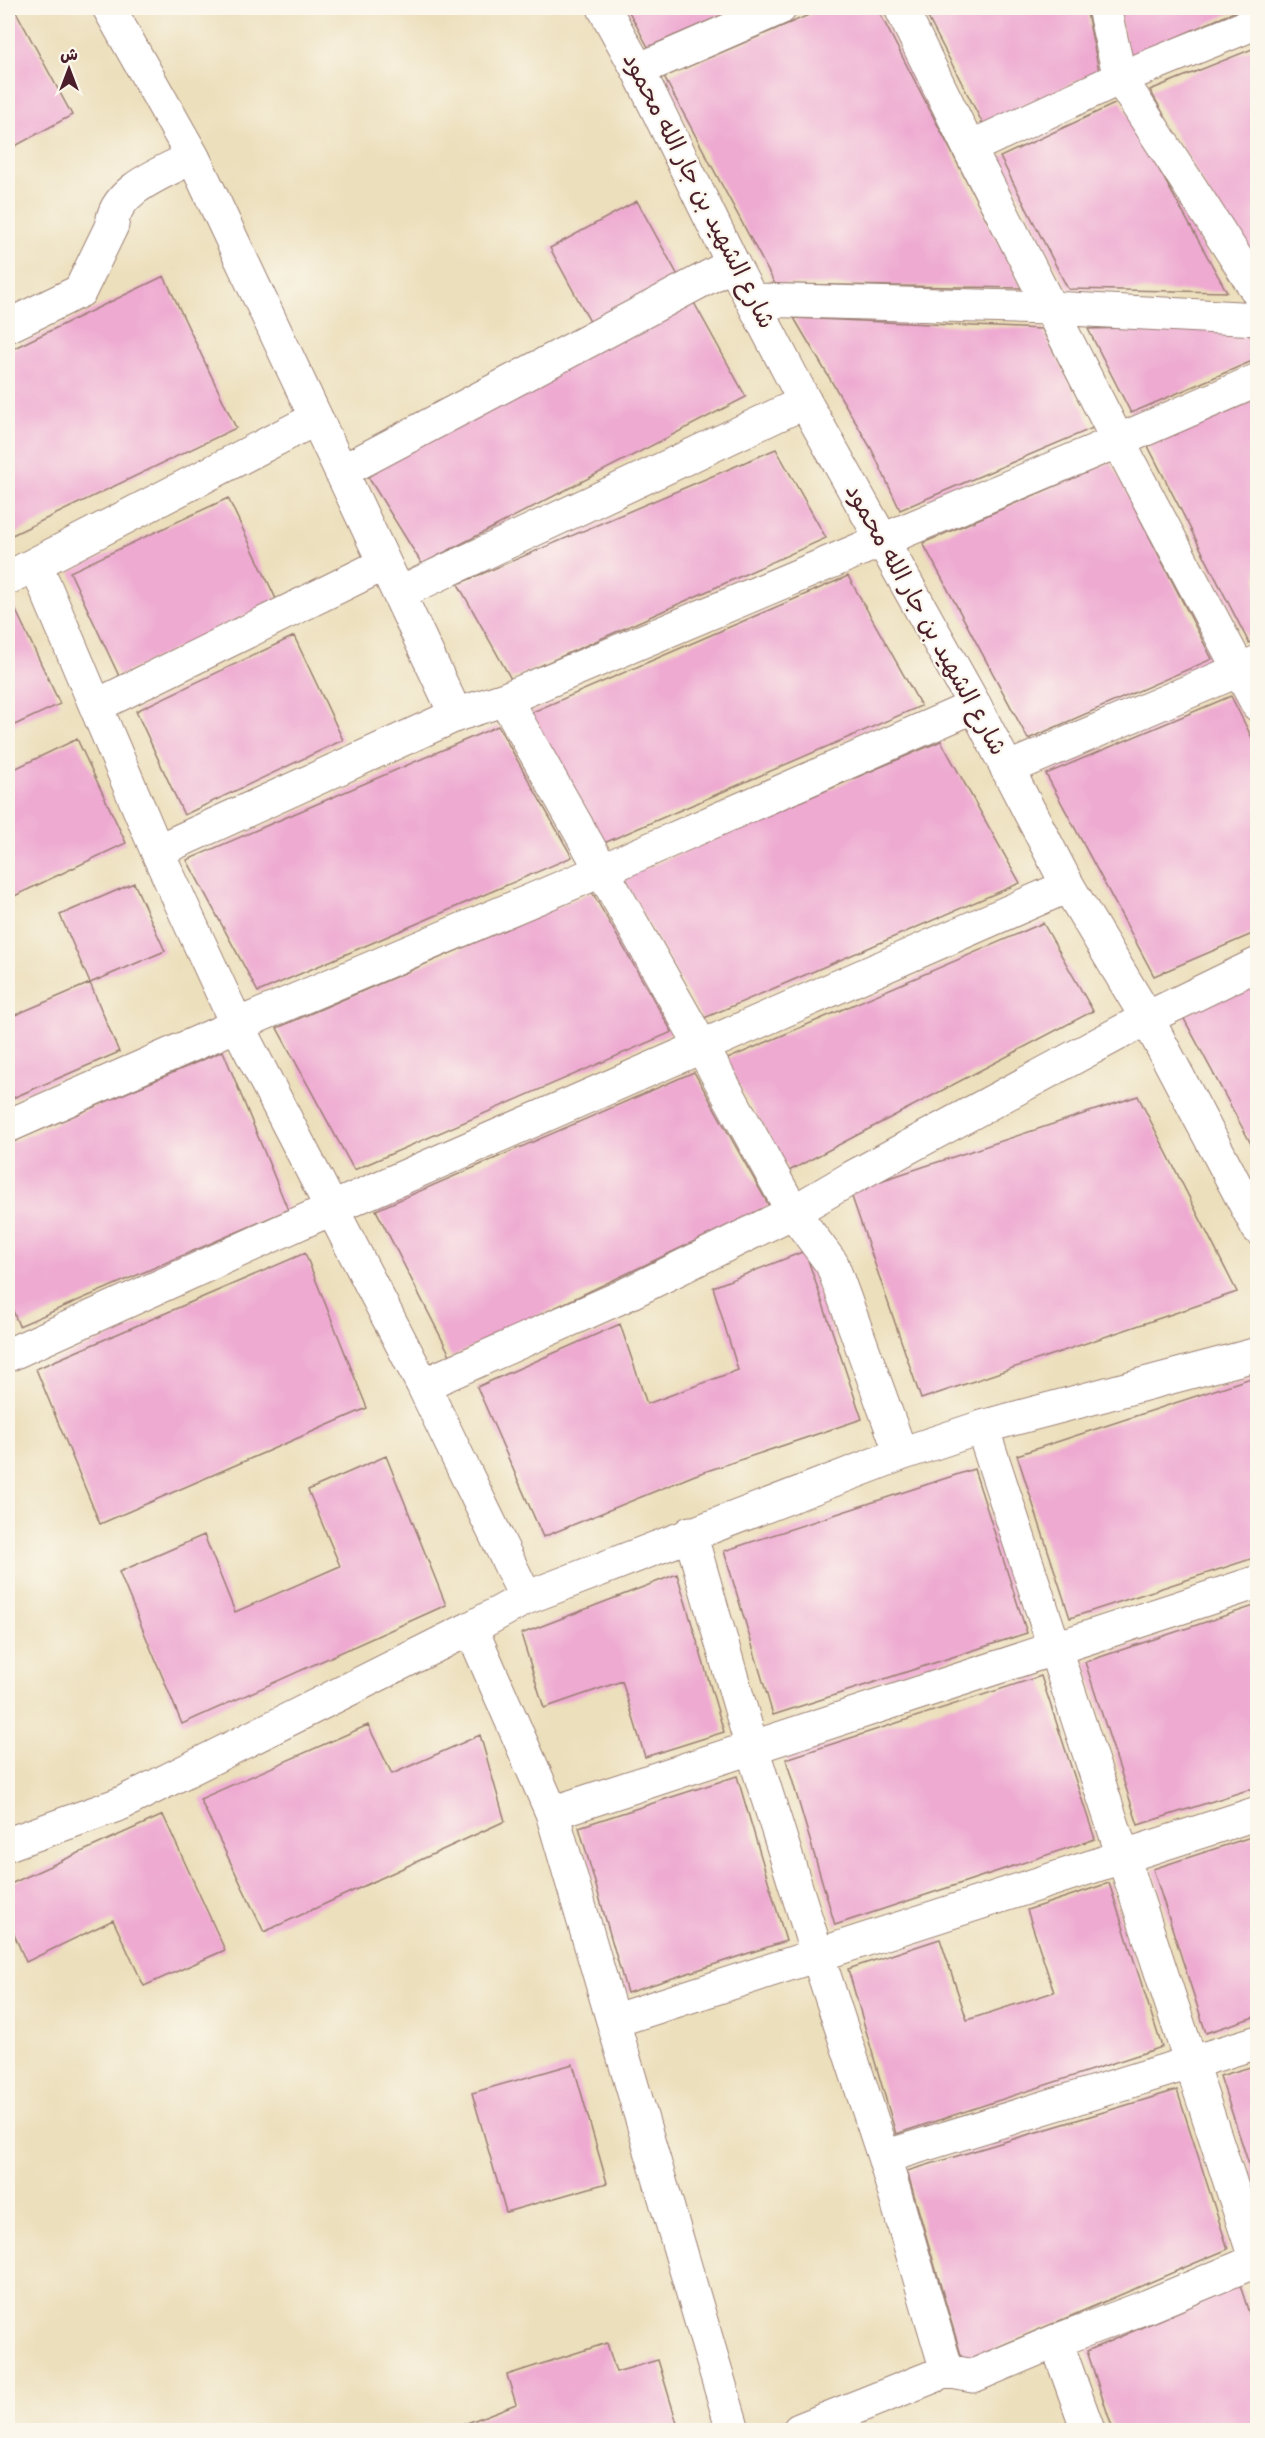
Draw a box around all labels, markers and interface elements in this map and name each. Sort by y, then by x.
north arrow [39,39,99,99]
text: ش [60,45,78,66]
street label: شارع الشهيد بن جار الله محمود [615,48,781,334]
street label: شارع الشهيد بن جار الله محمود [837,479,1013,761]

